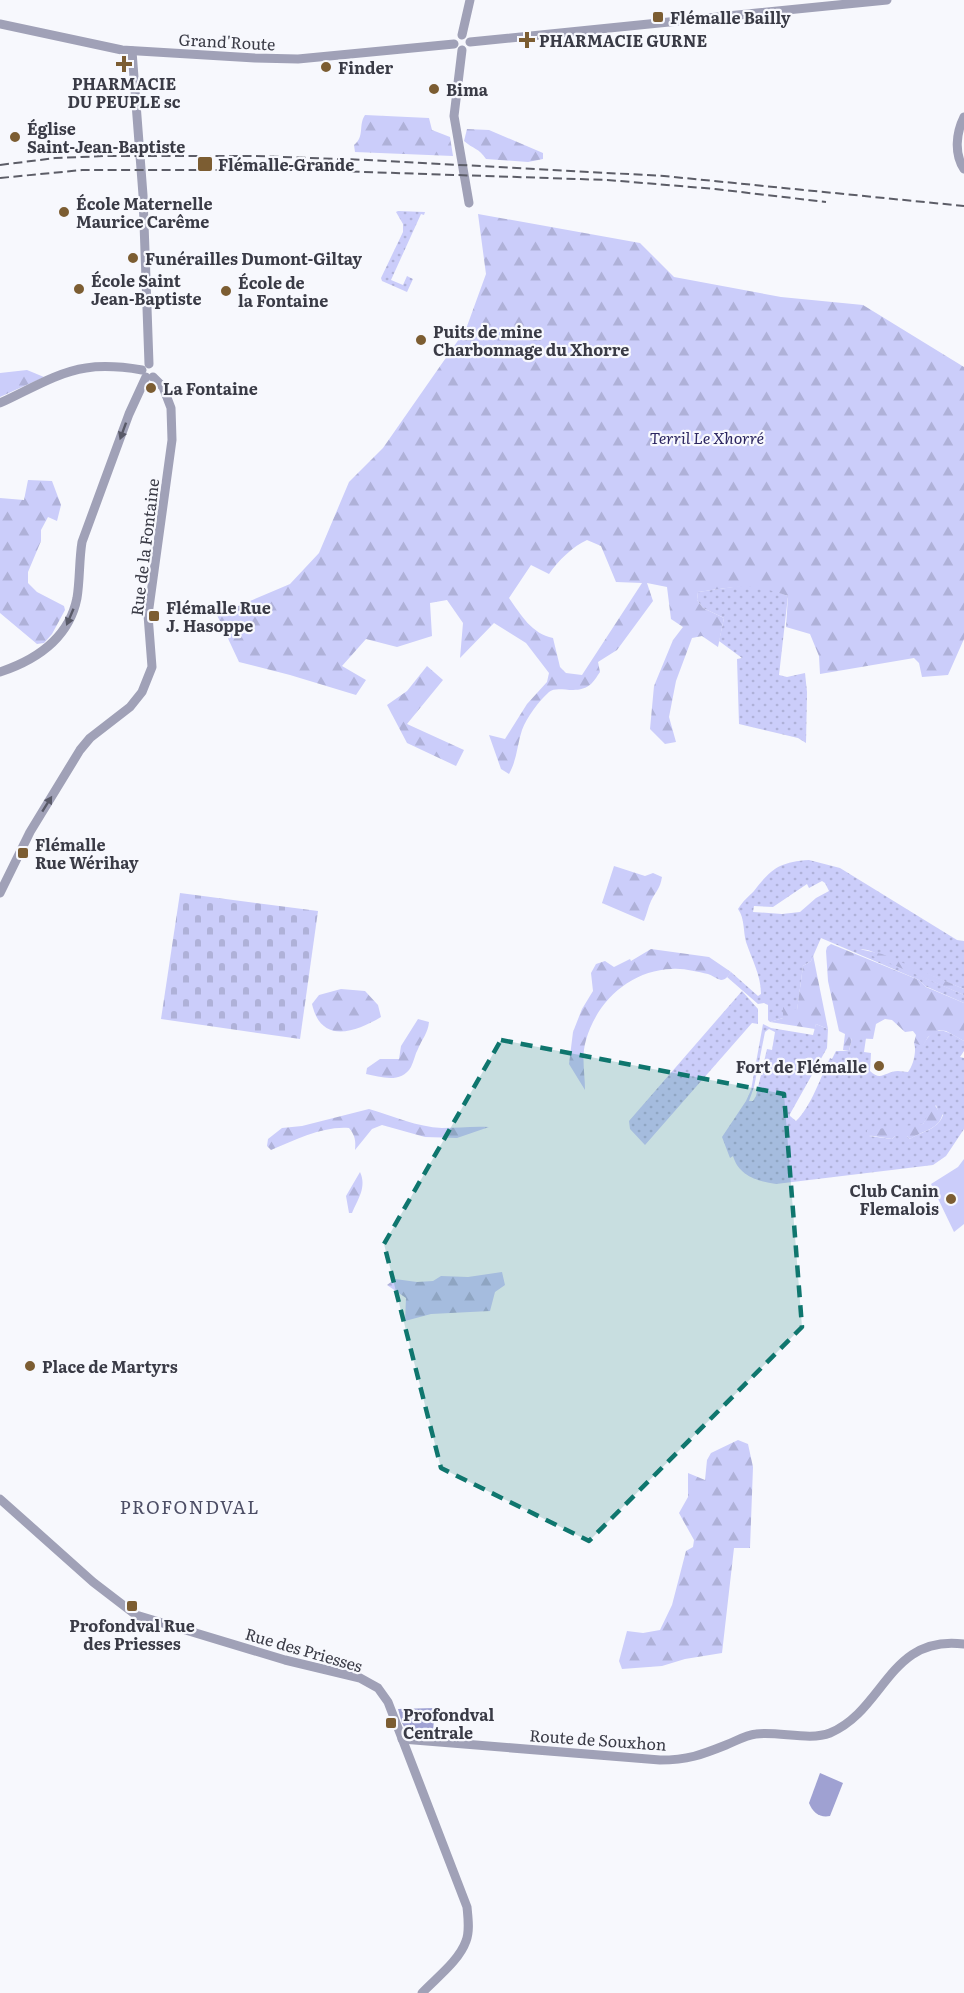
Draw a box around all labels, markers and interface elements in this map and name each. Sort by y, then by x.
place label: Flémalle Bailly [670,5,791,29]
marker: Flémalle Bailly [651,10,665,24]
street label: Grand'Route [178,26,276,56]
place label: PHARMACIE GURNE [539,28,707,52]
marker: PHARMACIE GURNE [520,33,534,47]
place label: Finder [338,55,393,79]
marker: PHARMACIE DU PEUPLE sc [117,57,131,71]
marker: Finder [319,60,333,74]
place label: PHARMACIE DU PEUPLE sc [68,71,181,113]
place label: Bima [446,77,489,101]
marker: Bima [427,82,441,96]
place label: Église Saint-Jean-Baptiste [27,116,185,158]
marker: Église Saint-Jean-Baptiste [8,130,22,144]
place label: Flémalle-Grande [218,152,354,176]
marker: Flémalle-Grande [196,155,214,173]
place label: École Maternelle Maurice Carême [76,191,213,233]
marker: École Maternelle Maurice Carême [57,205,71,219]
place label: Funérailles Dumont-Giltay [145,246,362,270]
marker: Funérailles Dumont-Giltay [126,251,140,265]
place label: École Saint Jean-Baptiste [91,268,201,310]
place label: École de la Fontaine [238,270,328,312]
marker: École Saint Jean-Baptiste [72,282,86,296]
marker: École de la Fontaine [219,284,233,298]
place label: Puits de mine Charbonnage du Xhorre [433,319,629,361]
marker: Puits de mine Charbonnage du Xhorre [414,333,428,347]
place label: La Fontaine [163,376,258,400]
marker: La Fontaine [144,381,158,395]
one-way arrow [117,422,127,440]
park label: Terril Le Xhorré [650,425,764,449]
street label: Rue de la Fontaine [124,477,164,617]
place label: Flémalle Rue J. Hasoppe [166,595,271,637]
one-way arrow [65,608,74,625]
marker: Flémalle Rue J. Hasoppe [147,609,161,623]
one-way arrow [42,795,52,812]
place label: Flémalle Rue Wérihay [35,832,139,874]
marker: Flémalle Rue Wérihay [16,846,30,860]
place label: Fort de Flémalle [736,1054,867,1078]
marker: Fort de Flémalle [872,1059,886,1073]
place label: Club Canin Flemalois [850,1178,939,1220]
marker: Club Canin Flemalois [944,1192,958,1206]
place label: Place de Martyrs [42,1354,178,1378]
marker: Place de Martyrs [23,1359,37,1373]
district label: PROFONDVAL [120,1493,260,1520]
marker: Profondval Rue des Priesses [125,1599,139,1613]
place label: Profondval Rue des Priesses [69,1613,195,1655]
street label: Rue des Priesses [243,1621,365,1677]
place label: Profondval Centrale [403,1702,494,1744]
marker: Profondval Centrale [384,1716,398,1730]
street label: Route de Souxhon [529,1722,668,1756]

